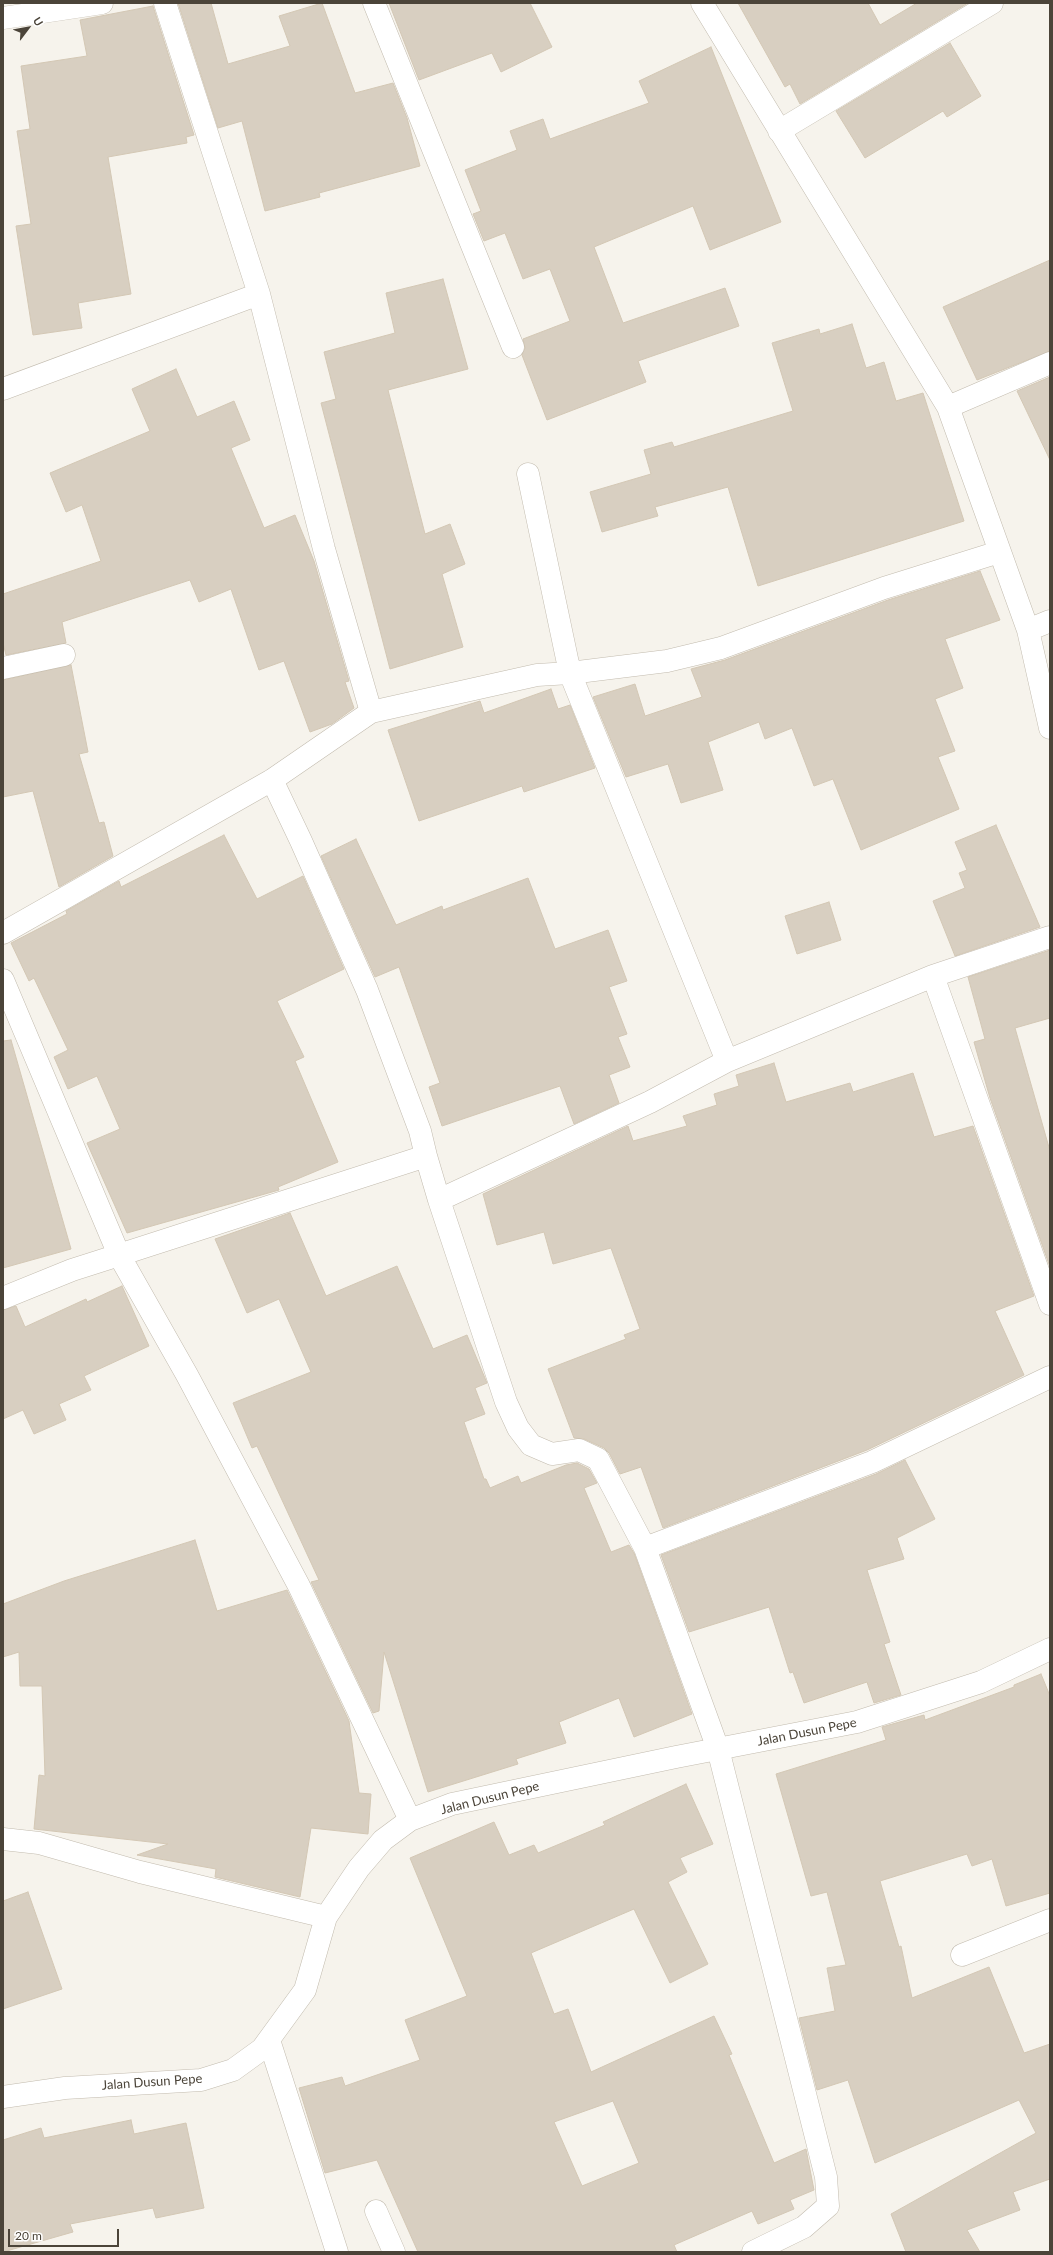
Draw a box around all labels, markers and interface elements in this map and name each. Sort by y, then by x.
north arrow [8,8,48,48]
text: U [31,14,46,28]
street label: Jalan Dusun Pepe [756,1715,858,1749]
street label: Jalan Dusun Pepe [439,1778,541,1818]
street label: Jalan Dusun Pepe [101,2071,203,2093]
scale bar [10,2221,121,2247]
text: 20 m [15,2228,42,2243]

